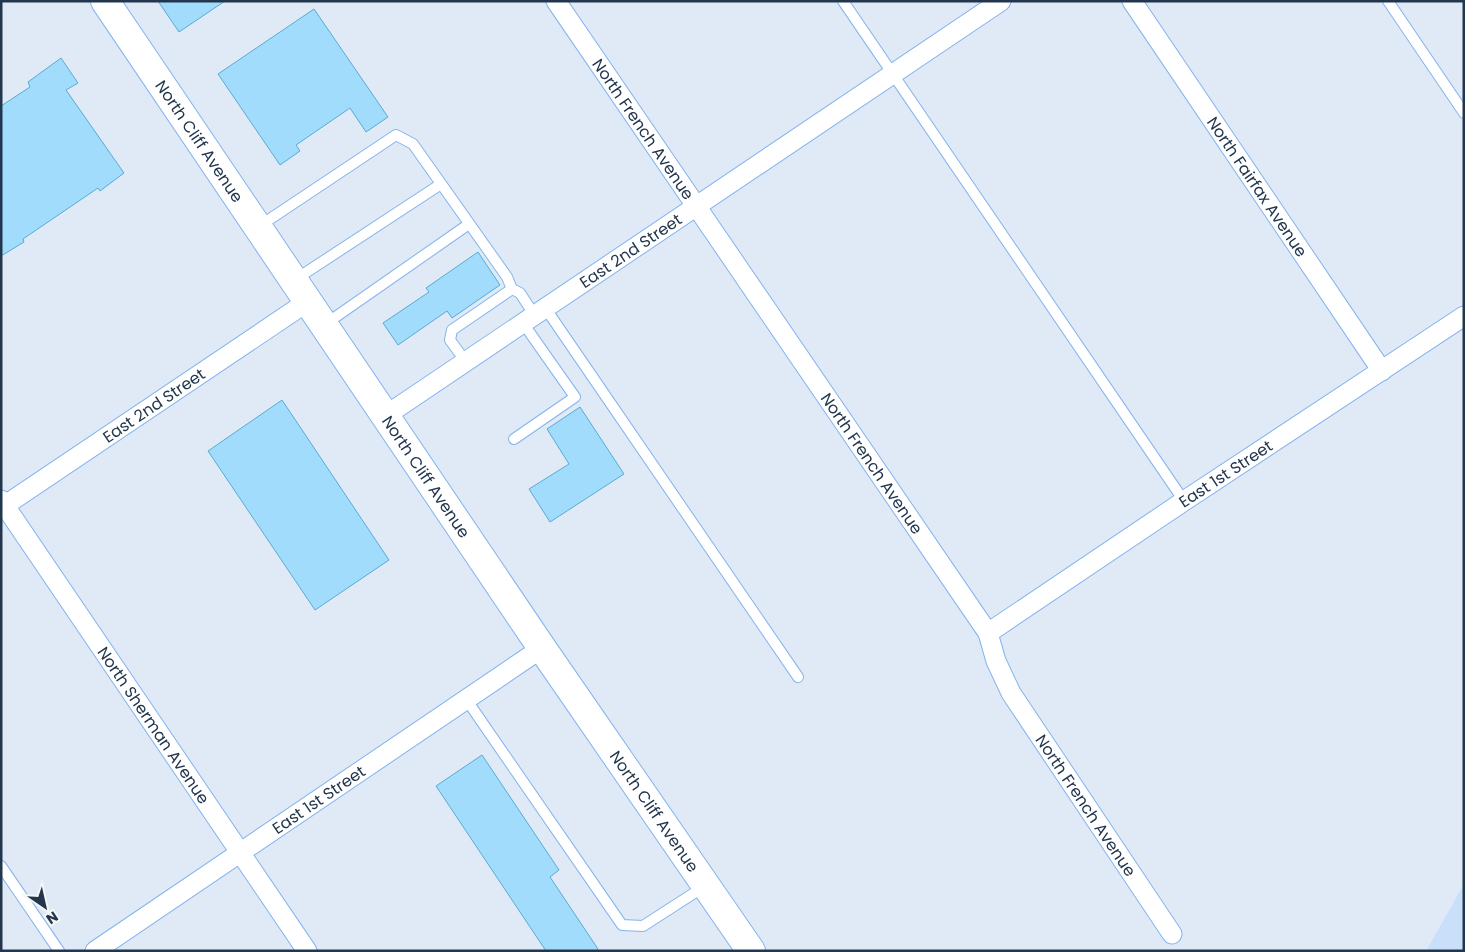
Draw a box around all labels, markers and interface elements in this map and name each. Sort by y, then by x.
street label: North French Avenue [587,54,700,204]
street label: North Cliff Avenue [150,75,249,207]
street label: North Fairfax Avenue [1202,112,1313,261]
street label: East 2nd Street [575,208,686,293]
street label: East 2nd Street [98,362,210,448]
street label: North French Avenue [816,388,929,539]
street label: North Cliff Avenue [377,411,476,542]
street label: East 1st Street [1174,434,1277,513]
street label: North Sherman Avenue [92,642,215,808]
street label: North French Avenue [1030,730,1142,881]
street label: North Cliff Avenue [604,746,705,877]
street label: East 1st Street [267,760,370,839]
north arrow [20,882,70,932]
text: N [42,907,62,929]

